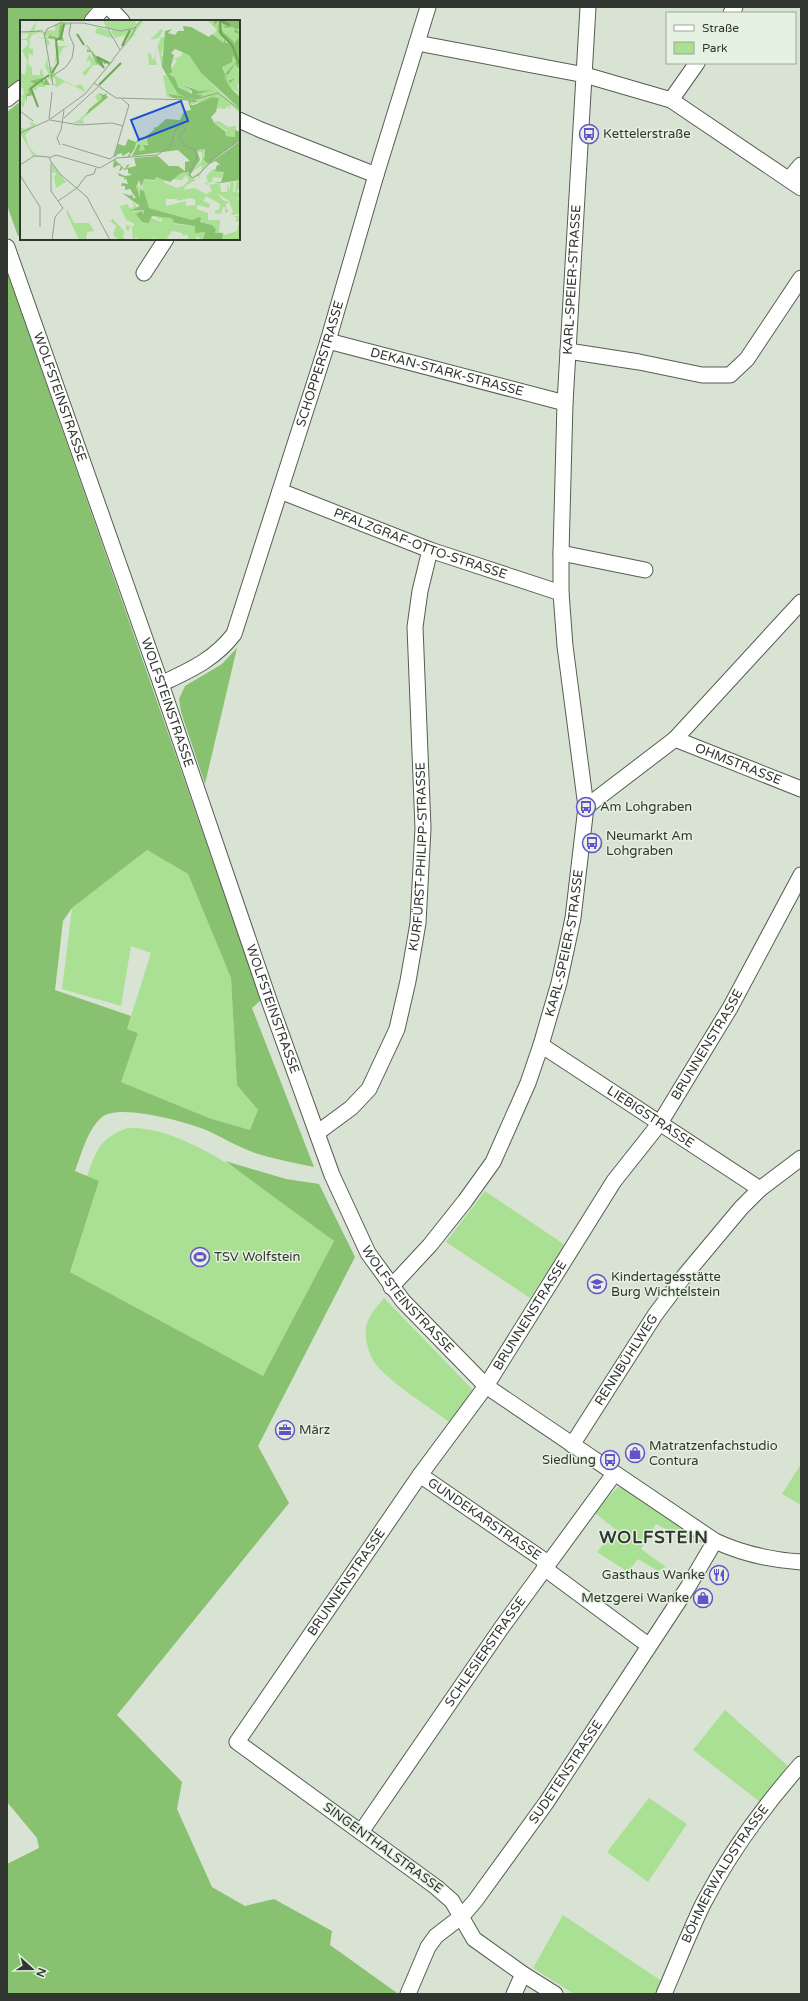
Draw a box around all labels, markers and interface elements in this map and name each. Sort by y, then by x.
legend [666,12,796,64]
inset map [20,20,240,240]
text: Straße [702,21,739,35]
text: Park [702,41,728,55]
bus stop icon: Kettelerstraße [578,123,600,145]
place label: Kettelerstraße [603,126,691,142]
street label: KARL-SPEIER-STRASSE [560,204,585,355]
street label: SCHOPPERSTRASSE [293,299,347,429]
street label: WOLFSTEINSTRASSE [30,330,90,464]
street label: DEKAN-STARK-STRASSE [369,344,525,400]
street label: PFALZGRAF-OTTO-STRASSE [331,505,509,583]
street label: WOLFSTEINSTRASSE [137,636,197,769]
street label: OHMSTRASSE [693,740,784,788]
street label: KURFÜRST-PHILIPP-STRASSE [405,762,431,952]
bus stop icon: Am Lohgraben [575,796,597,818]
place label: Am Lohgraben [600,799,692,815]
place label: Neumarkt Am Lohgraben [606,828,693,859]
bus stop icon: Neumarkt Am Lohgraben [581,832,603,854]
street label: KARL-SPEIER-STRASSE [542,868,587,1019]
street label: WOLFSTEINSTRASSE [243,942,303,1076]
street label: BRUNNENSTRASSE [668,987,747,1103]
street label: LIEBIGSTRASSE [604,1083,697,1151]
street label: WOLFSTEINSTRASSE [358,1243,457,1356]
sports icon: TSV Wolfstein [189,1246,211,1268]
place label: TSV Wolfstein [214,1249,301,1265]
street label: BRUNNENSTRASSE [490,1258,570,1373]
place label: Kindertagesstätte Burg Wichtelstein [611,1269,721,1300]
school or university icon: Kindertagesstätte Burg Wichtelstein [586,1273,608,1295]
street label: RENNBÜHLWEG [591,1311,661,1409]
office icon: März [274,1419,296,1441]
place label: März [299,1422,330,1438]
place label: Matratzenfachstudio Contura [649,1438,778,1469]
shop icon: Matratzenfachstudio Contura [624,1442,646,1464]
bus stop icon: Siedlung [599,1449,621,1471]
place label: Siedlung [542,1452,596,1468]
street label: GUNDEKARSTRASSE [424,1475,544,1564]
street label: BRUNNENSTRASSE [304,1526,389,1639]
district label: WOLFSTEIN [599,1527,709,1548]
restaurant icon: Gasthaus Wanke [708,1564,730,1586]
place label: Gasthaus Wanke [602,1567,705,1583]
shop icon: Metzgerei Wanke [692,1587,714,1609]
place label: Metzgerei Wanke [581,1590,689,1606]
street label: SCHLESIERSTRASSE [441,1594,529,1710]
street label: SUDETENSTRASSE [525,1717,606,1827]
street label: SINGENTHALSTRASSE [320,1799,446,1897]
street label: BÖHMERWALDSTRASSE [678,1802,772,1946]
north arrow [12,1949,52,1989]
text: N [33,1966,49,1979]

